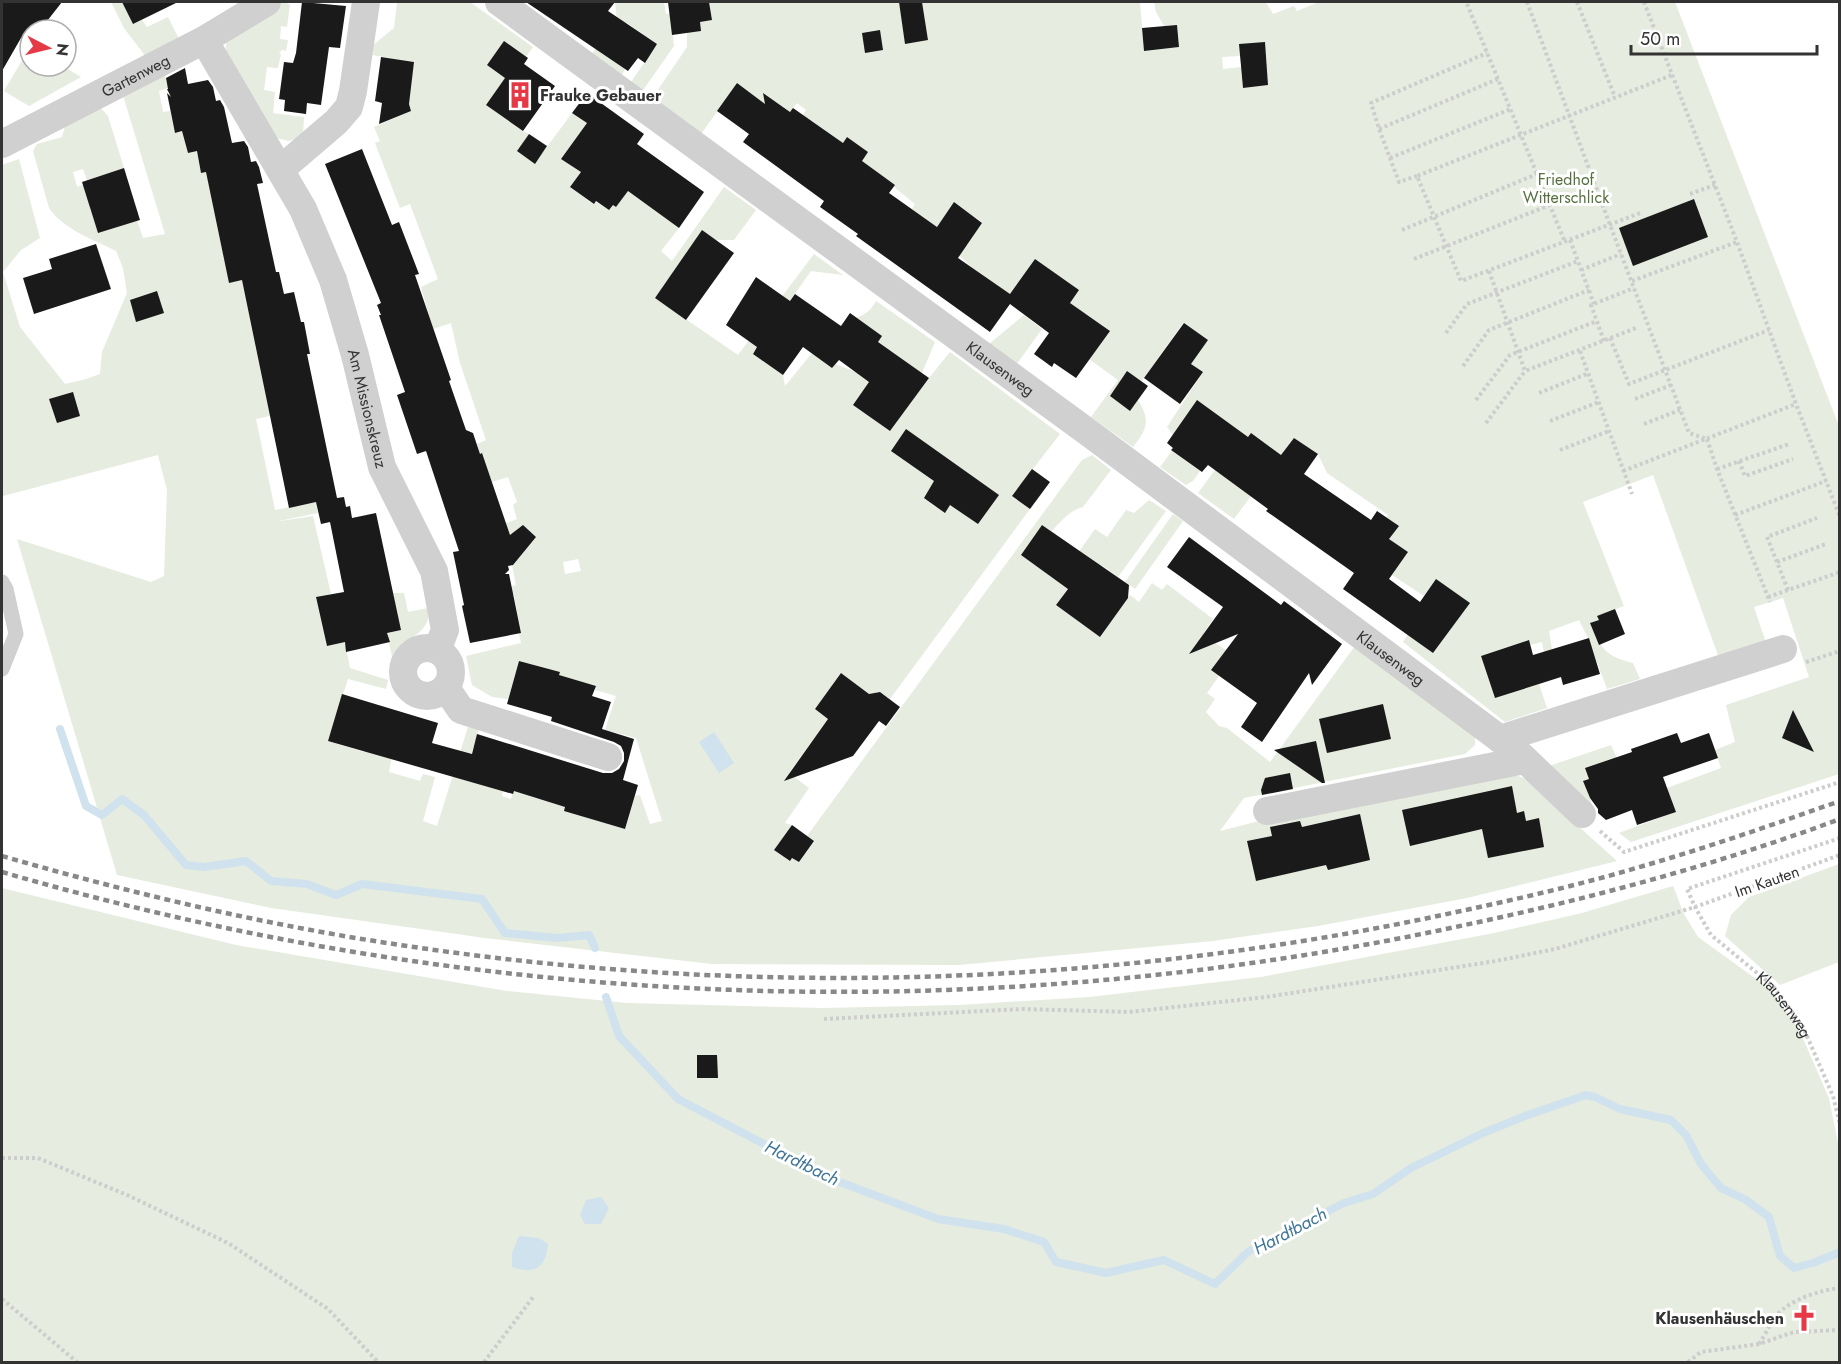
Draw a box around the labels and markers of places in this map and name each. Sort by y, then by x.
building icon: Frauke Gebauer [505,80,535,110]
place label: Frauke Gebauer [540,84,662,107]
church icon: Klausenhäuschen [1789,1303,1819,1333]
place label: Klausenhäuschen [1655,1307,1784,1330]

